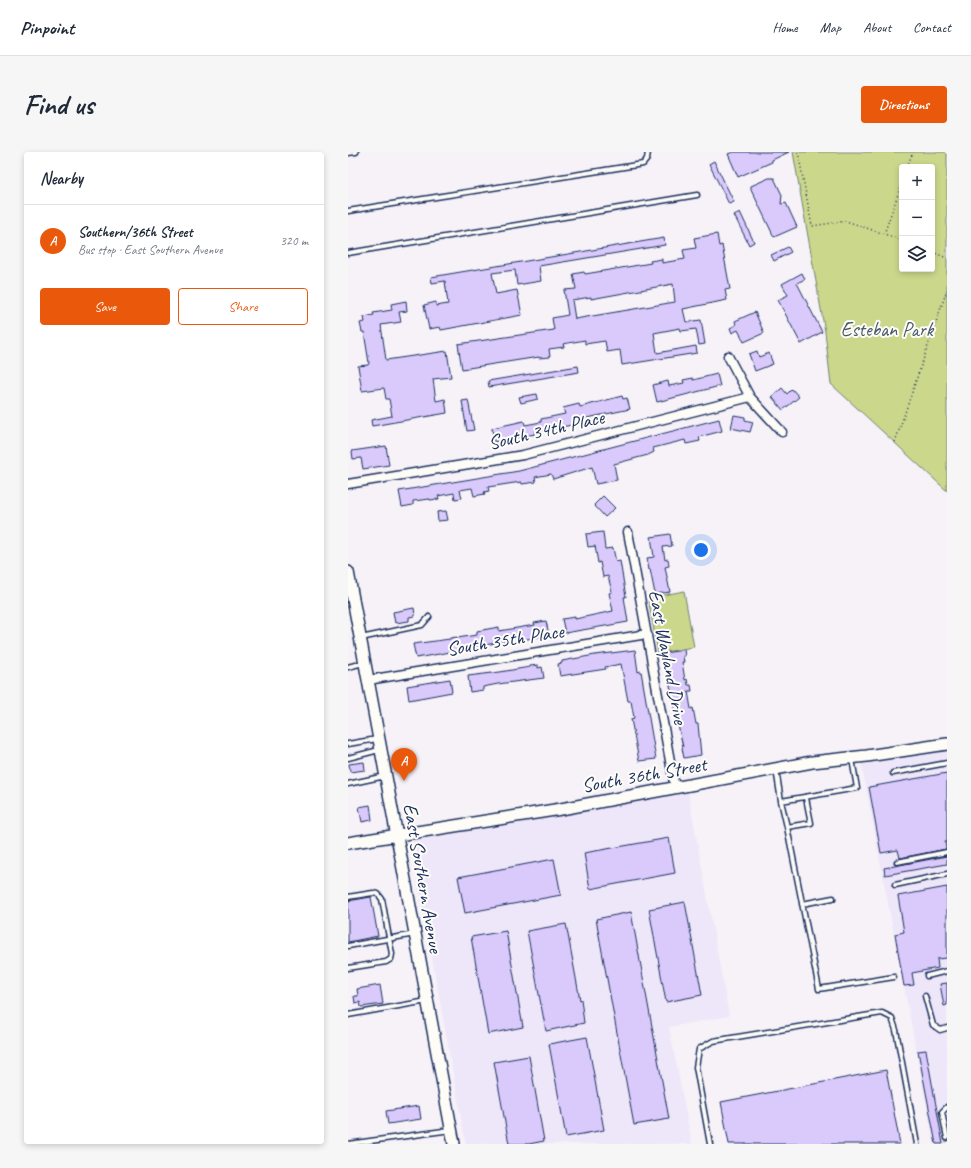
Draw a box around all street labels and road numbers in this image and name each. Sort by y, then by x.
street label: South 34th Place [486,404,608,455]
street label: East Wayland Drive [643,588,694,728]
street label: South 35th Place [445,618,567,662]
street label: South 36th Street [580,751,711,798]
street label: East Southern Avenue [398,801,449,956]

